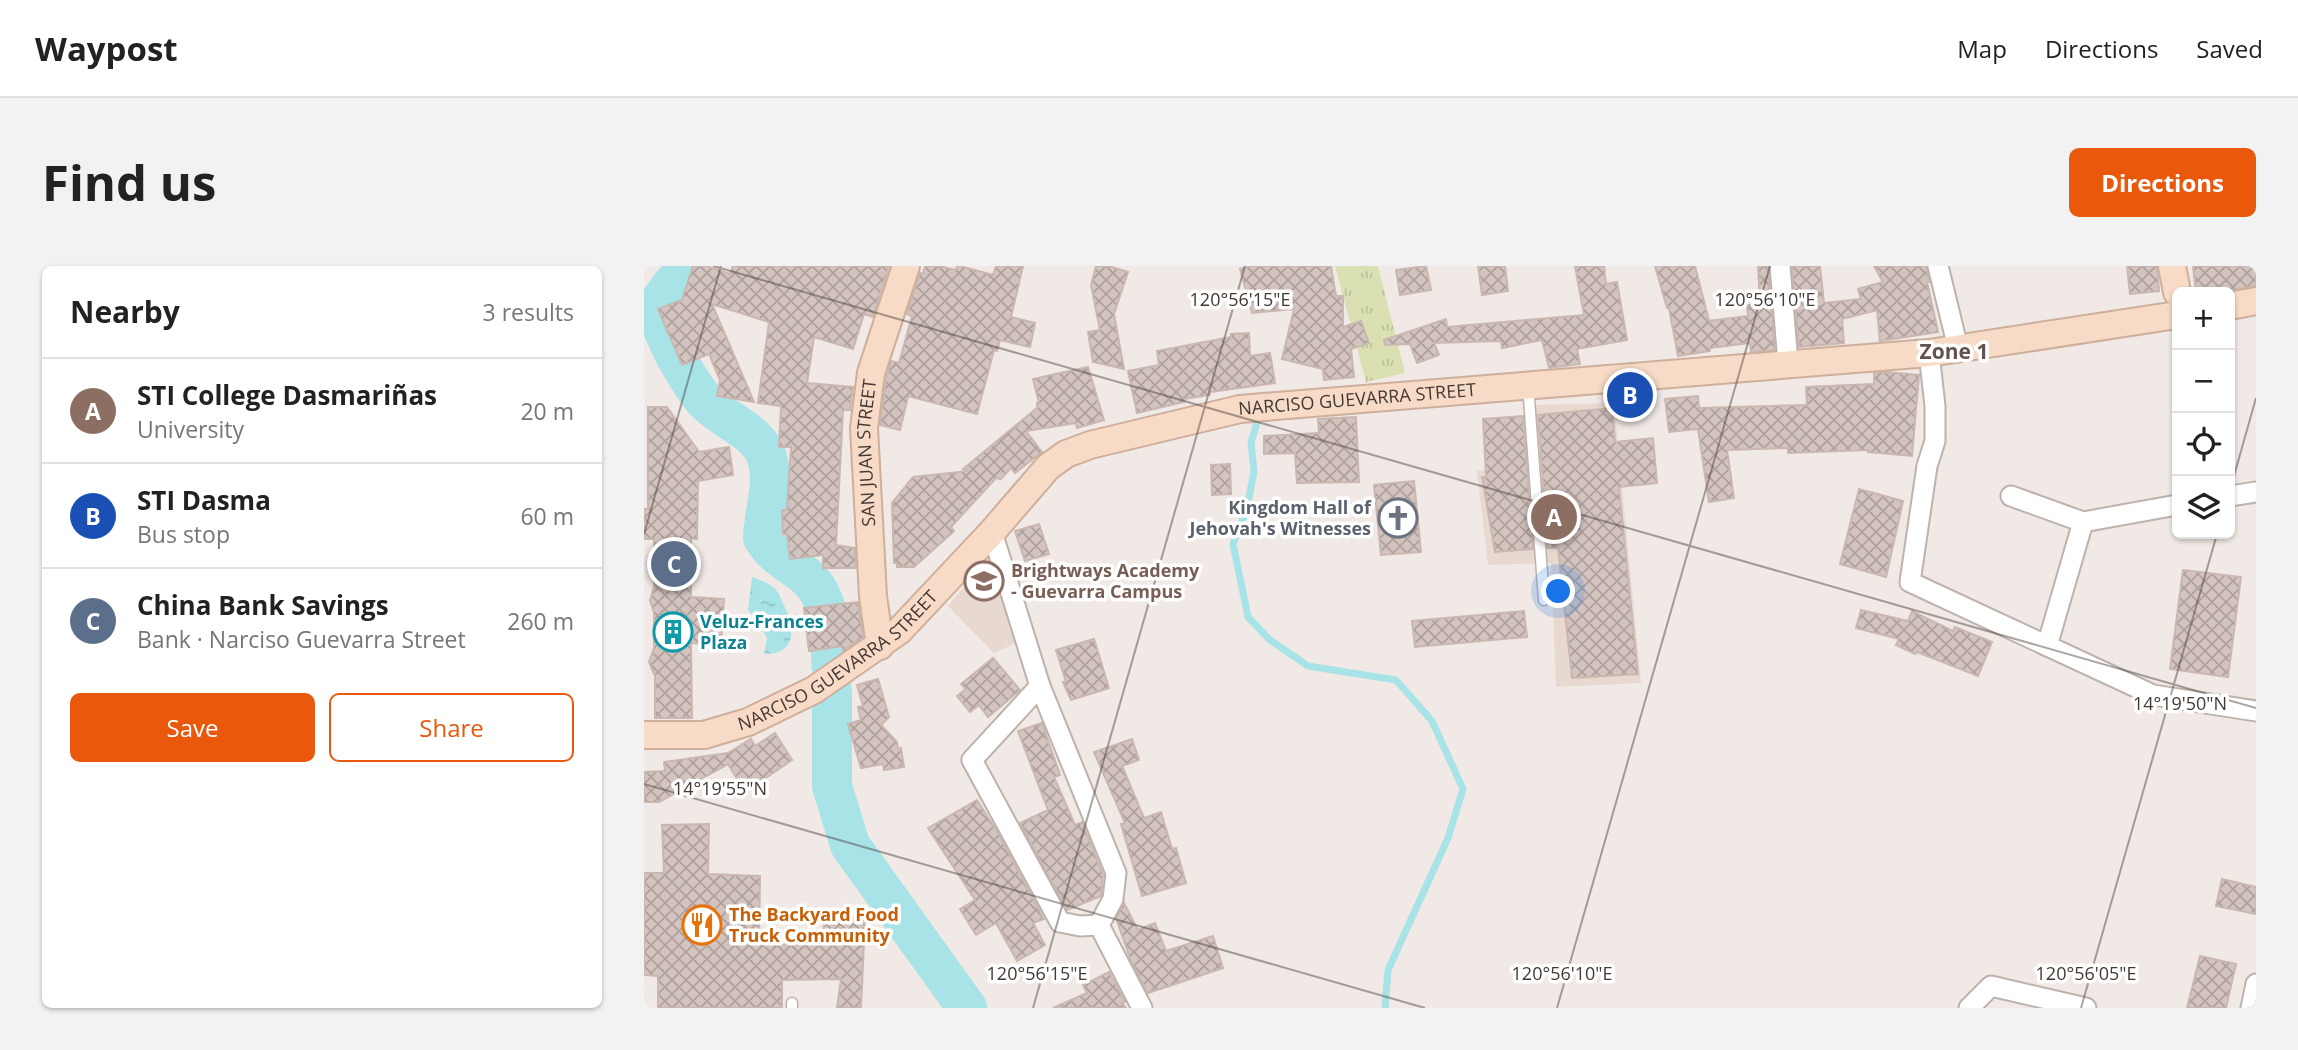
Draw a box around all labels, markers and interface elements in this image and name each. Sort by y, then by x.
text: Waypost [35,26,178,71]
text: Map [1957,32,2007,65]
text: Directions [2045,32,2158,65]
text: Saved [2196,32,2263,65]
button: Directions [2069,148,2256,217]
text: Find us [42,149,216,215]
text: 120°56'15"E [1190,287,1290,311]
text: 120°56'10"E [1715,287,1815,311]
map controls [2172,287,2235,539]
button: + [2172,287,2235,350]
text: Nearby [70,291,180,332]
text: 3 results [483,296,574,328]
district label: Zone 1 [1920,337,1988,365]
button: − [2172,350,2235,413]
pin: B [1607,369,1653,421]
text: STI College Dasmariñas [137,377,437,413]
street label: SAN JUAN STREET [851,377,881,527]
street label: NARCISO GUEVARRA STREET [1237,377,1477,420]
text: A [85,395,101,427]
text: 20 m [520,395,574,427]
text: University [137,413,244,445]
button: locate [2172,413,2235,476]
button: layers [2172,476,2235,539]
text: STI Dasma [137,482,271,518]
pin: A [1531,491,1577,543]
place label: Kingdom Hall of Jehovah's Witnesses [1187,495,1372,540]
church icon: Kingdom Hall of Jehovah's Witnesses [1377,497,1419,539]
text: B [85,500,101,532]
text: 60 m [520,500,574,532]
text: Bus stop [137,518,230,550]
pin: C [651,538,697,590]
place label: Brightways Academy - Guevarra Campus [1011,558,1200,603]
school or university icon: Brightways Academy - Guevarra Campus [963,560,1005,602]
your location [1541,574,1575,608]
street label: NARCISO GUEVARRA STREET [735,584,942,735]
text: China Bank Savings [137,587,389,623]
text: C [86,605,100,637]
text: 260 m [507,605,574,637]
place label: Veluz-Frances Plaza [700,609,824,654]
building icon: Veluz-Frances Plaza [652,611,694,653]
text: Bank · Narciso Guevarra Street [137,623,466,655]
text: 14°19'50"N [2133,691,2227,715]
button: Save [70,693,315,762]
button: Share [329,693,574,762]
text: 14°19'55"N [673,776,767,800]
place label: The Backyard Food Truck Community [729,902,899,947]
restaurant icon: The Backyard Food Truck Community [681,904,723,946]
text: 120°56'15"E [987,961,1087,985]
text: 120°56'10"E [1512,961,1612,985]
text: 120°56'05"E [2036,961,2136,985]

